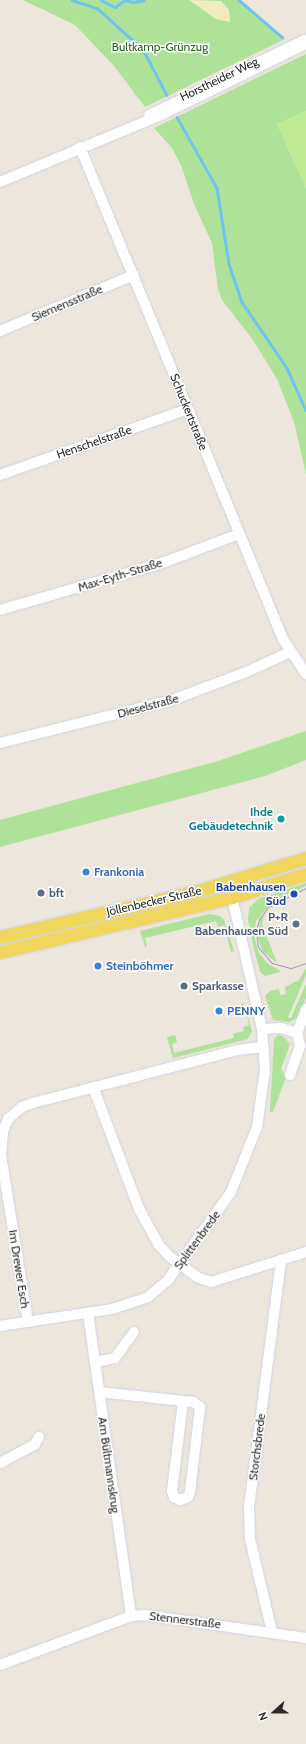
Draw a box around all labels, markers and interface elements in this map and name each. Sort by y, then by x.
park label: Bultkamp-Grünzug [112,40,208,54]
street label: Horstheider Weg [178,54,260,104]
street label: Siemensstraße [29,282,105,324]
street label: Schuckertstraße [167,372,211,452]
street label: Henschelstraße [55,422,133,462]
street label: Max-Eyth-Straße [76,555,164,595]
street label: Dieselstraße [116,691,180,721]
place label: Ihde Gebäudetechnik [189,805,273,833]
marker: Ihde Gebäudetechnik [276,814,286,824]
place label: Frankonia [94,865,144,879]
marker: Frankonia [81,867,91,877]
place label: Babenhausen Süd [216,880,286,908]
street label: Jöllenbecker Straße [105,883,203,919]
place label: bft [49,886,64,900]
marker: bft [36,888,46,898]
marker: Babenhausen Süd [289,889,299,899]
place label: P+R Babenhausen Süd [195,910,288,938]
marker: P+R Babenhausen Süd [291,919,301,929]
place label: Steinböhmer [106,959,173,973]
marker: Steinböhmer [93,961,103,971]
place label: Sparkasse [192,979,244,993]
marker: Sparkasse [179,981,189,991]
place label: PENNY [227,1004,265,1018]
marker: PENNY [214,1006,224,1016]
street label: Splittenbrede [171,1208,223,1272]
street label: Im Drewer Esch [6,1229,32,1309]
street label: Storchsbrede [246,1413,268,1481]
street label: Am Bültmannskrug [95,1416,123,1514]
street label: Stennerstraße [148,1608,222,1632]
north arrow [254,1692,294,1732]
text: N [255,1710,271,1722]

